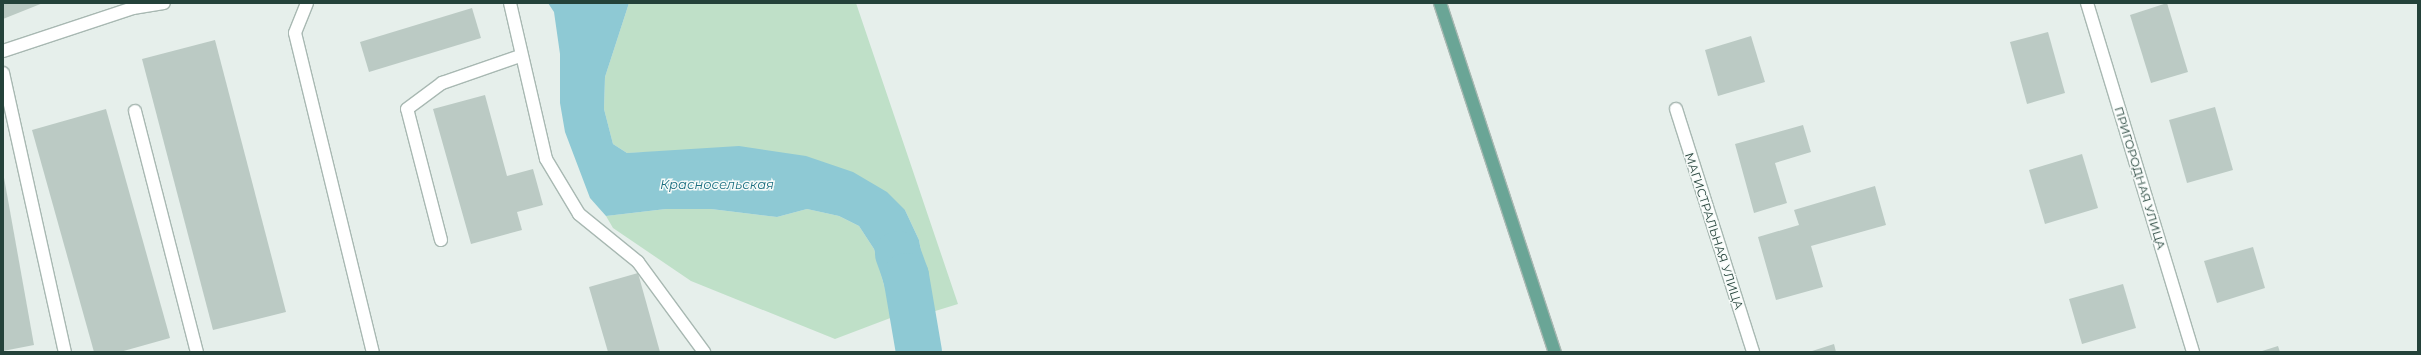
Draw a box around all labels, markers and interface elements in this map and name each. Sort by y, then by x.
street label: ПРИГОРОДНАЯ УЛИЦА [2111,105,2169,251]
street label: МАГИСТРАЛЬНАЯ УЛИЦА [1682,151,1746,311]
water label: Красносельская [660,176,774,192]

